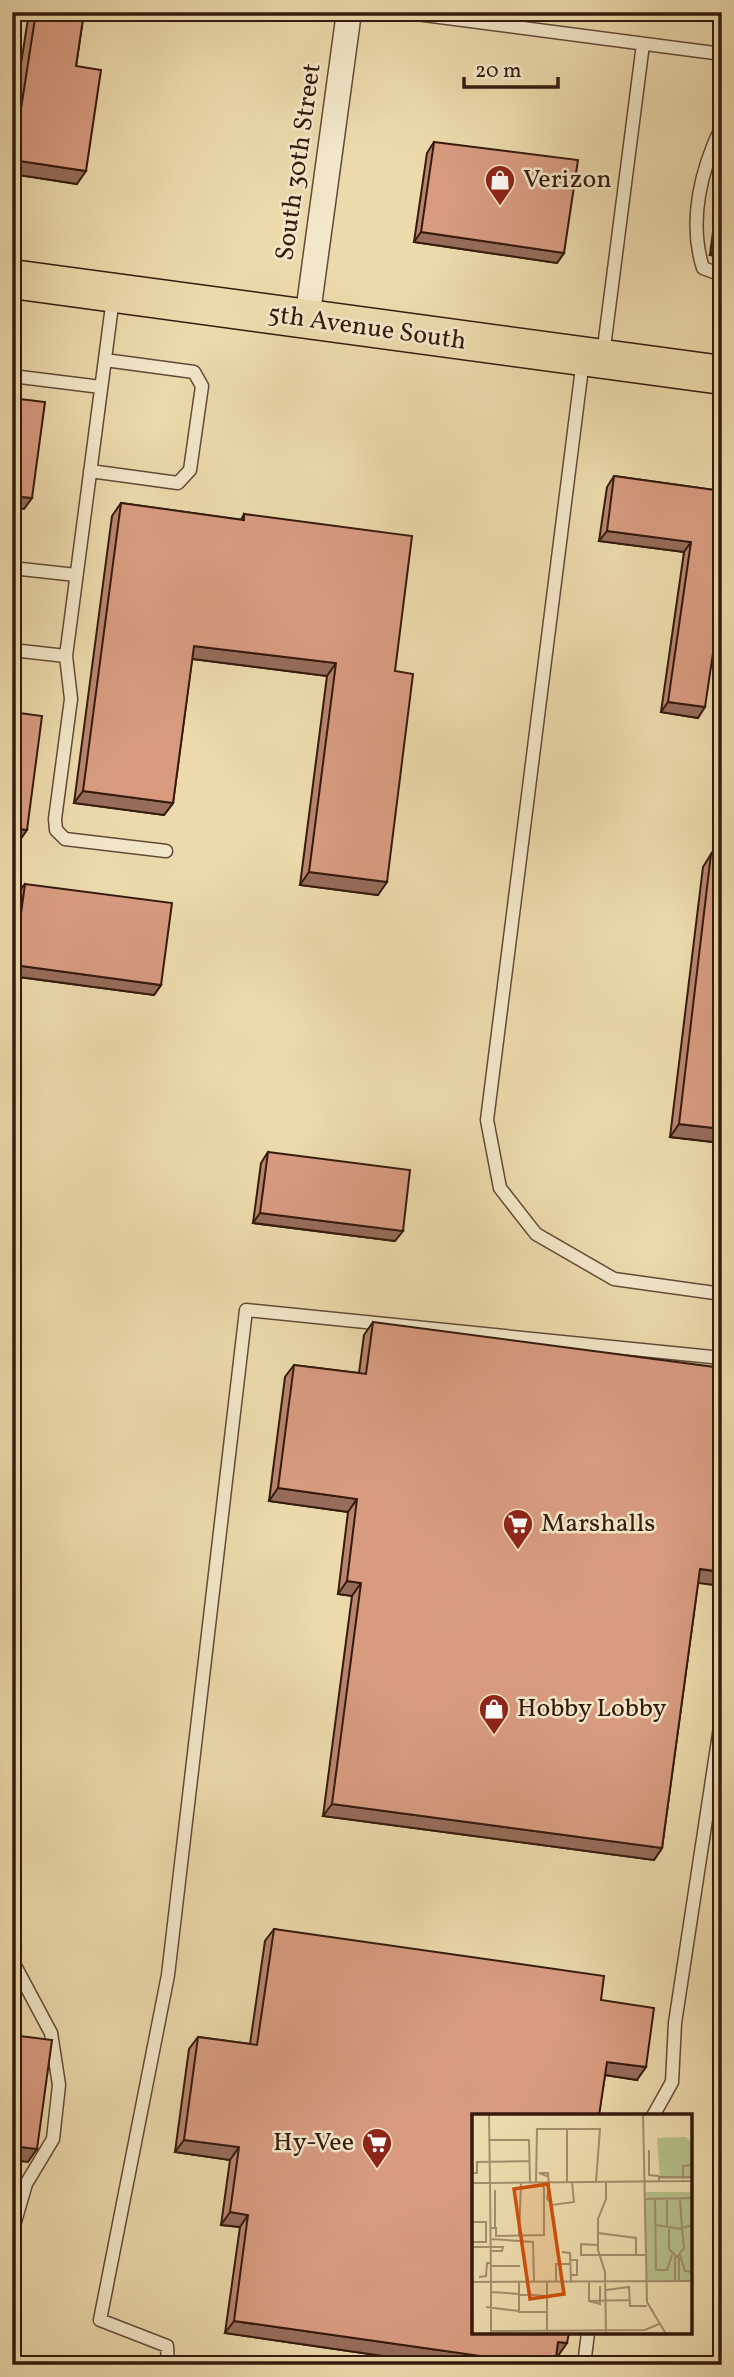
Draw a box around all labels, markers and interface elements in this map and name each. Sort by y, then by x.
scale bar [464,46,559,90]
text: 20 m [475,57,521,86]
street label: South 30th Street [267,61,331,263]
place label: Verizon [523,162,612,198]
shop icon: Verizon [483,163,517,207]
street label: 5th Avenue South [265,296,469,360]
place label: Marshalls [541,1506,655,1542]
supermarket icon: Marshalls [501,1507,535,1551]
place label: Hobby Lobby [517,1691,667,1727]
shop icon: Hobby Lobby [477,1692,511,1736]
inset map [472,2114,692,2335]
place label: Hy-Vee [273,2125,354,2161]
supermarket icon: Hy-Vee [360,2126,394,2170]

